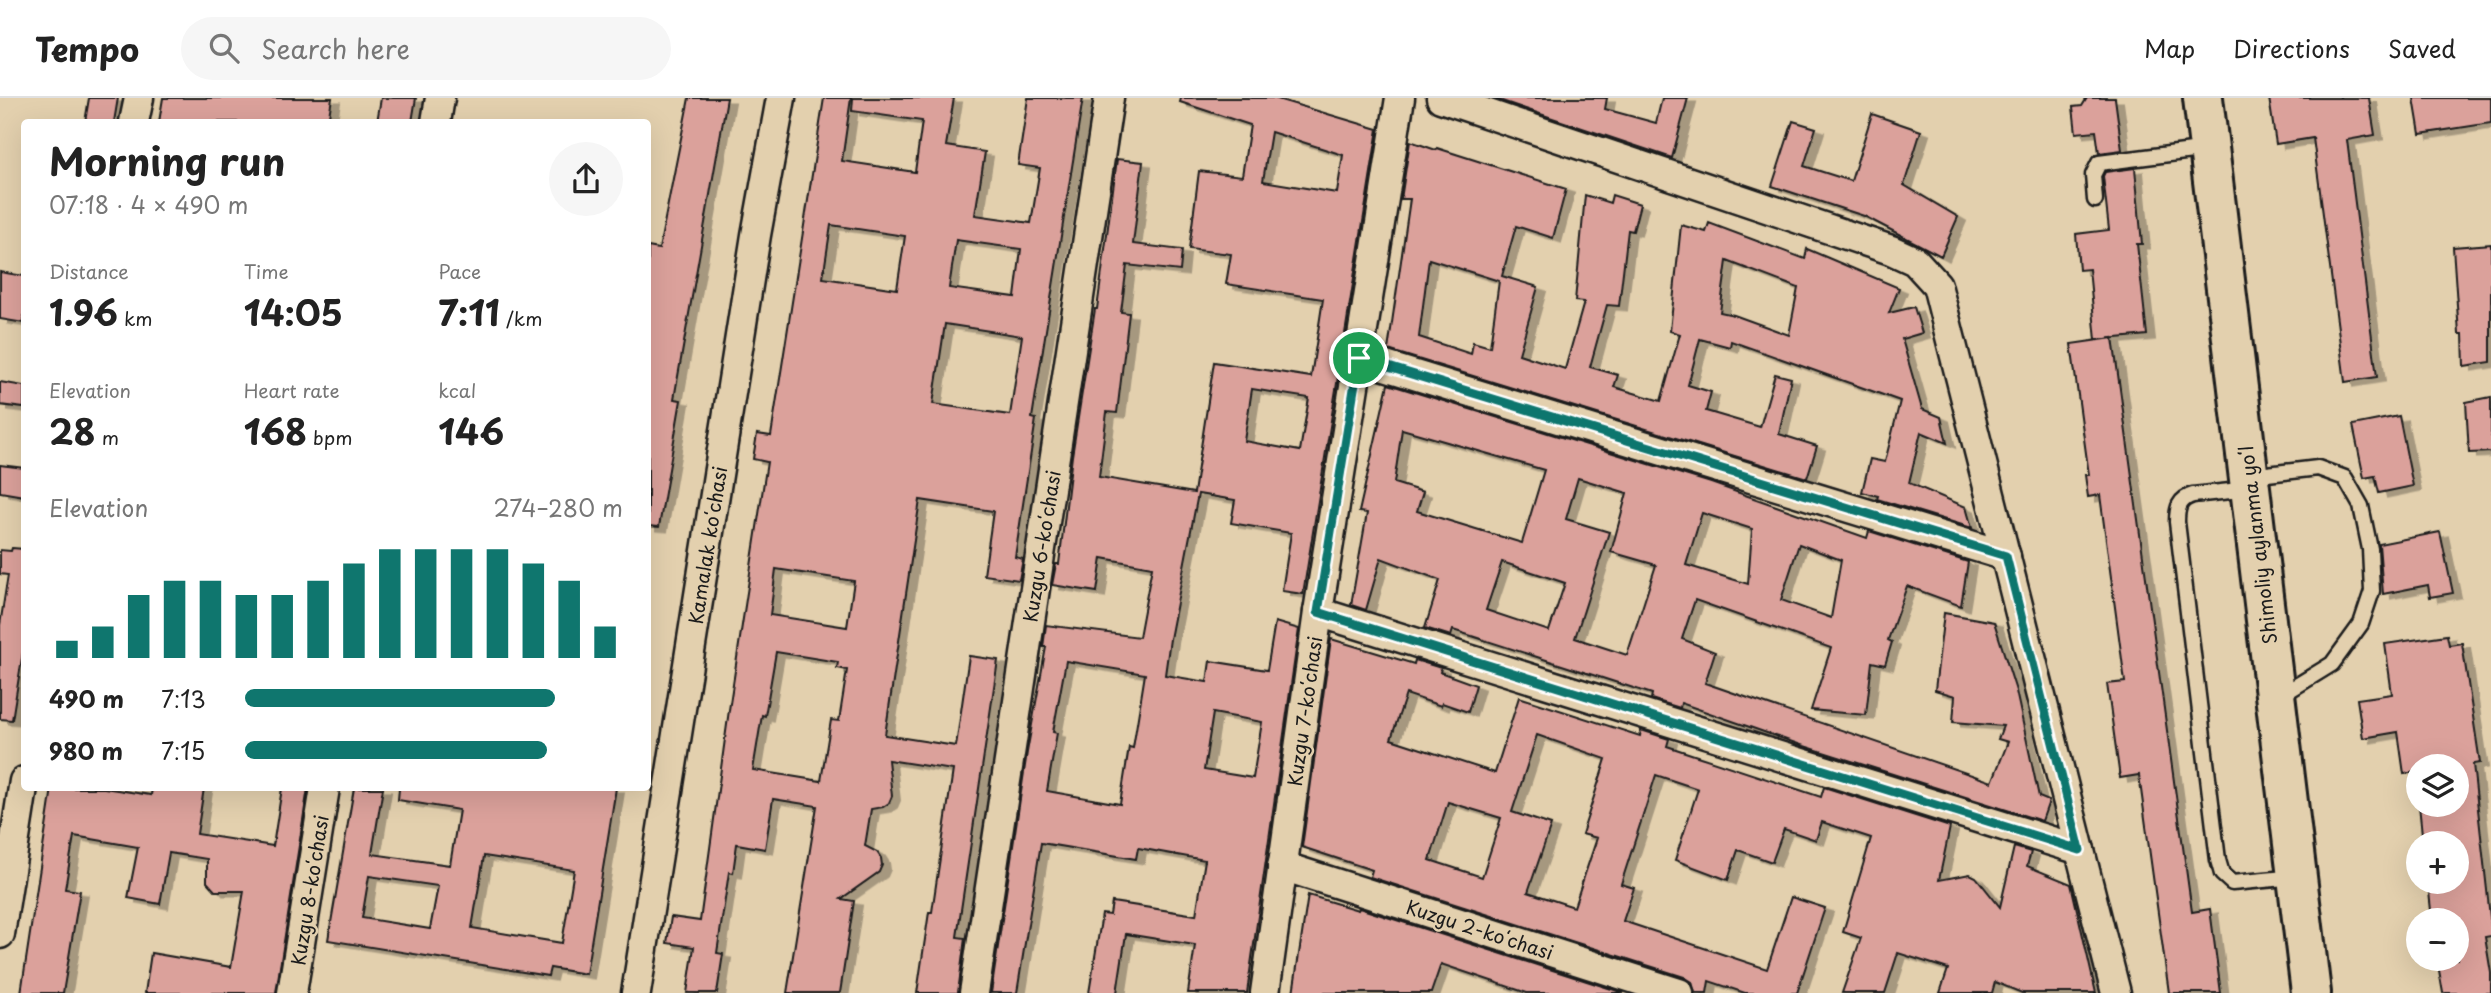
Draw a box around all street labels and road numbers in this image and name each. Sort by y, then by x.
street label: Shimoliy aylanma yoʻl [2231,444,2283,646]
street label: Kamalak koʻchasi [681,464,733,626]
street label: Kuzgu 6-koʻchasi [1015,468,1067,624]
street label: Kuzgu 7-koʻchasi [1280,634,1328,788]
street label: Kuzgu 8-koʻchasi [283,813,335,967]
street label: Kuzgu 2-koʻchasi [1403,892,1557,966]

